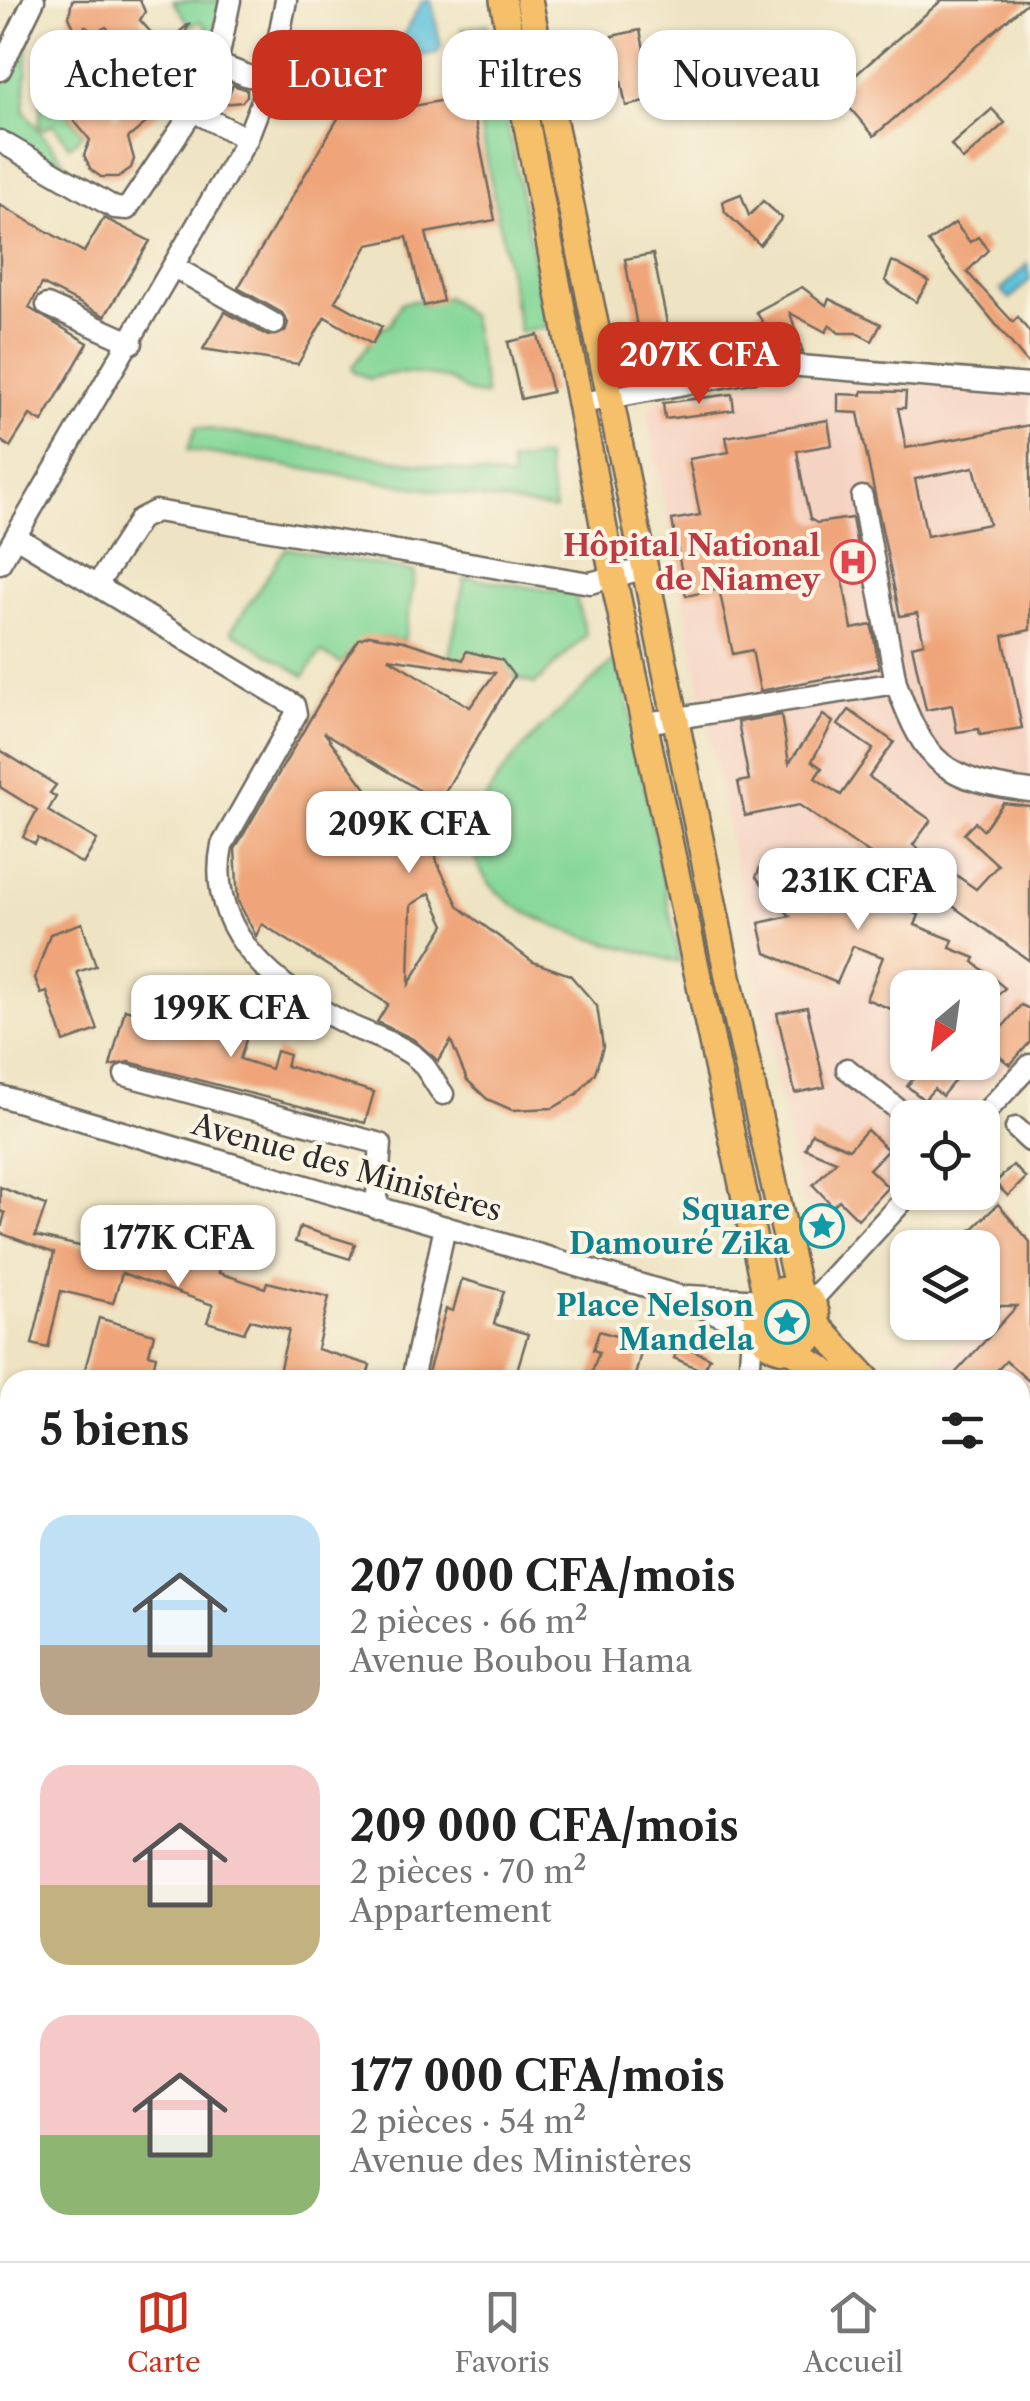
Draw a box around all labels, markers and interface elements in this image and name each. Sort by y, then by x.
chip: Acheter [30,30,232,120]
chip: Louer [252,30,422,120]
chip: Filtres [442,30,618,120]
chip: Nouveau [638,30,856,120]
pin: 207K CFA [596,322,802,407]
text: 207K CFA [619,335,779,374]
place label: Hôpital National de Niamey [563,527,822,598]
hospital icon: Hôpital National de Niamey [830,539,876,585]
pin: 209K CFA [306,791,512,876]
text: 209K CFA [328,804,490,843]
pin: 231K CFA [755,848,961,933]
text: 231K CFA [781,861,935,900]
north arrow [890,970,1000,1080]
map controls [890,970,1000,1340]
pin: 199K CFA [128,975,334,1060]
text: 199K CFA [153,988,309,1027]
button: locate [890,1100,1000,1210]
street label: Avenue des Ministères [187,1105,506,1229]
place label: Square Damouré Zika [569,1191,791,1262]
place icon: Square Damouré Zika [799,1203,845,1249]
pin: 177K CFA [75,1205,281,1290]
text: 177K CFA [103,1218,253,1257]
button: layers [890,1230,1000,1340]
place label: Place Nelson Mandela [556,1287,755,1358]
place icon: Place Nelson Mandela [764,1299,810,1345]
icon: filters [935,1403,990,1458]
text: 5 biens [40,1404,189,1456]
text: 207 000 CFA/mois [350,1550,736,1602]
icon: home [120,1555,240,1675]
text: 2 pièces · 66 m² [350,1602,588,1641]
text: Avenue Boubou Hama [350,1641,692,1680]
text: 209 000 CFA/mois [350,1800,739,1852]
icon: home [120,1805,240,1925]
text: 2 pièces · 70 m² [350,1852,586,1891]
text: Appartement [350,1891,552,1930]
text: 177 000 CFA/mois [350,2050,725,2102]
icon: home [120,2055,240,2175]
text: 2 pièces · 54 m² [350,2102,586,2141]
text: Avenue des Ministères [350,2141,692,2180]
tab: Carte [127,2285,201,2379]
tab: Favoris [454,2285,550,2379]
tab: Accueil [804,2285,903,2379]

